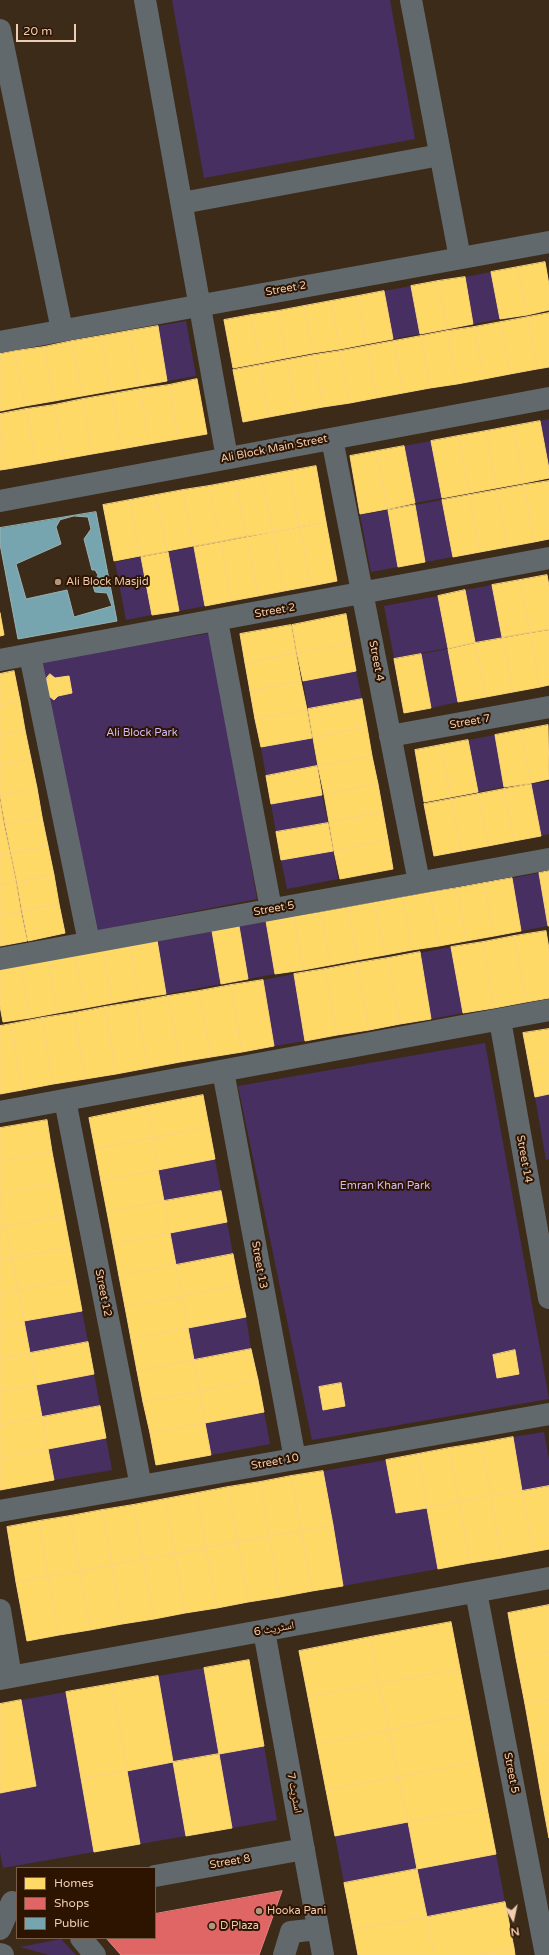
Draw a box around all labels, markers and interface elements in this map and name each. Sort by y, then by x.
scale bar [18,16,78,42]
text: 20 m [23,24,52,38]
street label: Street 2 [265,279,307,299]
street label: Ali Block Main Street [219,432,329,466]
place label: Ali Block Masjid [66,575,149,589]
marker: Ali Block Masjid [53,577,63,587]
street label: Street 2 [254,601,296,621]
street label: Street 4 [366,640,386,682]
street label: Street 7 [449,712,491,732]
park label: Ali Block Park [106,726,178,740]
street label: Street 5 [253,899,295,919]
street label: Street 14 [513,1134,535,1184]
park label: Emran Khan Park [340,1179,430,1193]
street label: Street 13 [248,1240,270,1290]
street label: Street 12 [92,1268,114,1318]
street label: Street 10 [250,1451,300,1473]
street label: اسٹریٹ 6 [253,1619,295,1639]
street label: Street 5 [501,1752,521,1794]
street label: اسٹریٹ 7 [284,1772,304,1814]
street label: Street 8 [209,1852,251,1872]
legend [16,1867,156,1939]
text: Homes [54,1876,94,1890]
text: Shops [54,1896,89,1910]
north arrow [493,1899,533,1939]
place label: Hooka Pani [267,1904,326,1918]
marker: Hooka Pani [254,1906,264,1916]
text: Public [54,1916,89,1930]
place label: D Plaza [220,1919,259,1933]
marker: D Plaza [207,1921,217,1931]
text: N [510,1924,520,1938]

